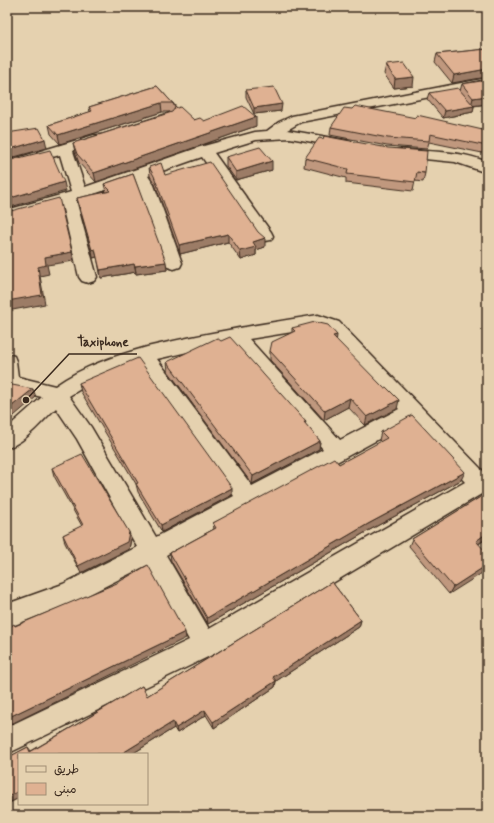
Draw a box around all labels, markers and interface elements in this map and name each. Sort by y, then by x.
callout: Taxiphone [69,329,137,354]
text: Taxiphone [77,334,129,351]
legend [18,753,148,805]
text: طريق [54,762,79,778]
text: مبنى [54,782,77,798]

